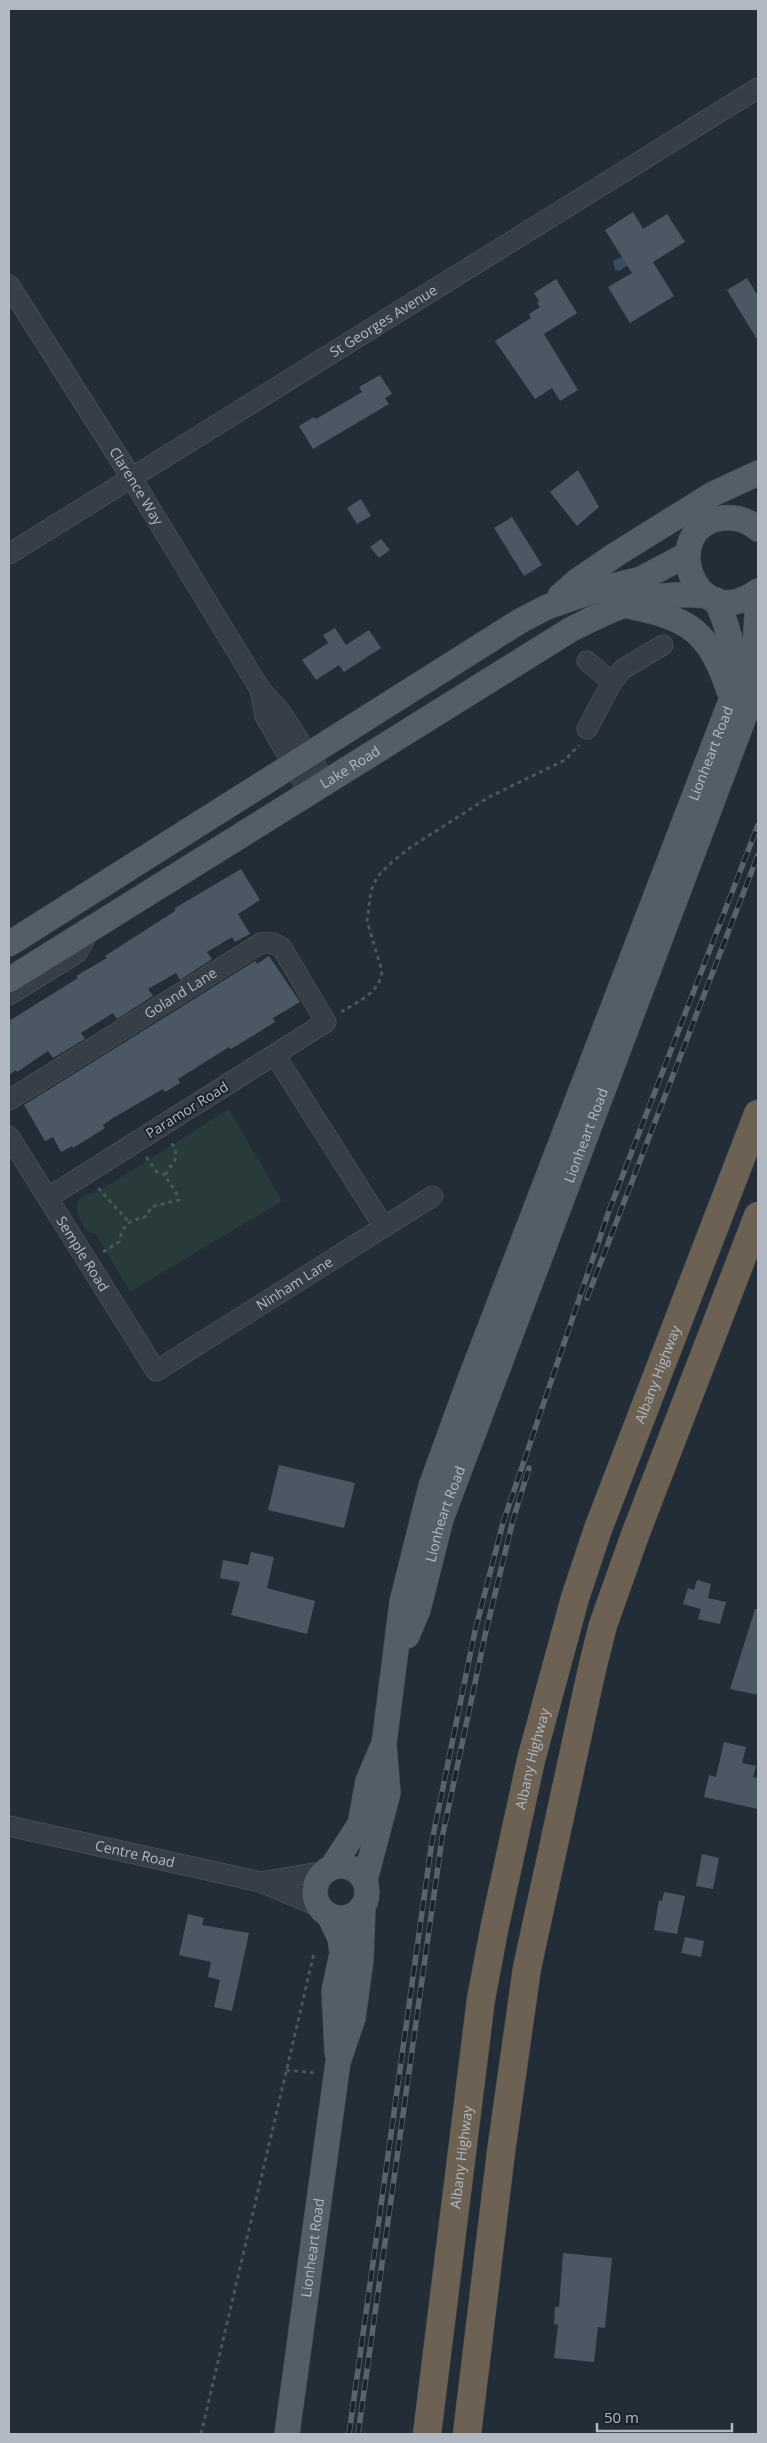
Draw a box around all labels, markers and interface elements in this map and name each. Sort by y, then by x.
street label: St Georges Avenue [326,280,441,361]
street label: Clarence Way [105,443,168,529]
street label: Lionheart Road [683,703,737,803]
street label: Lake Road [316,741,383,793]
street label: Goland Lane [140,963,220,1023]
street label: Paramor Road [142,1077,232,1143]
street label: Lionheart Road [559,1085,612,1185]
street label: Semple Road [52,1212,114,1295]
street label: Ninham Lane [252,1252,336,1314]
street label: Albany Highway [630,1321,685,1426]
street label: Lionheart Road [421,1463,469,1564]
street label: Albany Highway [510,1705,554,1811]
street label: Centre Road [93,1835,177,1872]
street label: Albany Highway [445,2103,477,2210]
street label: Lionheart Road [296,2197,328,2298]
scale bar [597,2400,732,2432]
text: 50 m [604,2407,639,2427]

